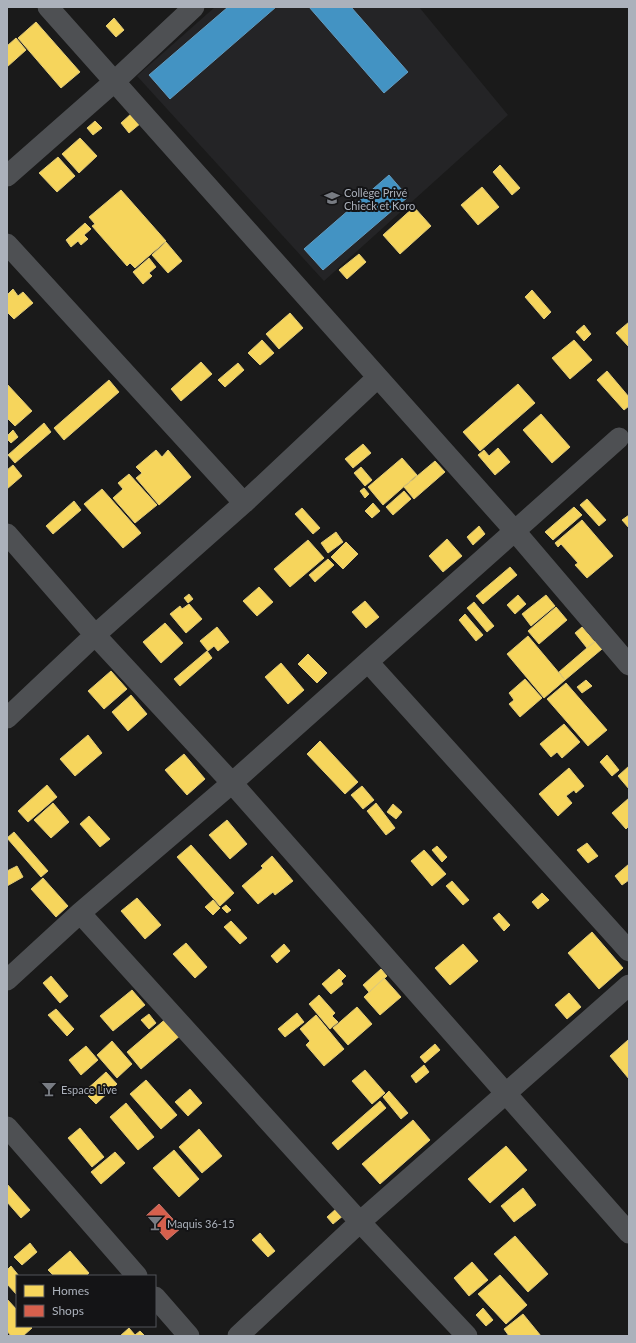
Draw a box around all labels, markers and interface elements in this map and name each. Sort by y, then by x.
place label: Collège Privé Chieck et Koro [344,186,415,212]
school or university icon: Collège Privé Chieck et Koro [323,189,341,207]
bar icon: Espace Live [40,1080,58,1098]
place label: Espace Live [61,1083,117,1096]
bar icon: Maquis 36-15 [146,1214,164,1232]
place label: Maquis 36-15 [167,1217,235,1230]
legend [16,1275,156,1327]
text: Homes [52,1283,89,1298]
text: Shops [52,1303,84,1318]

